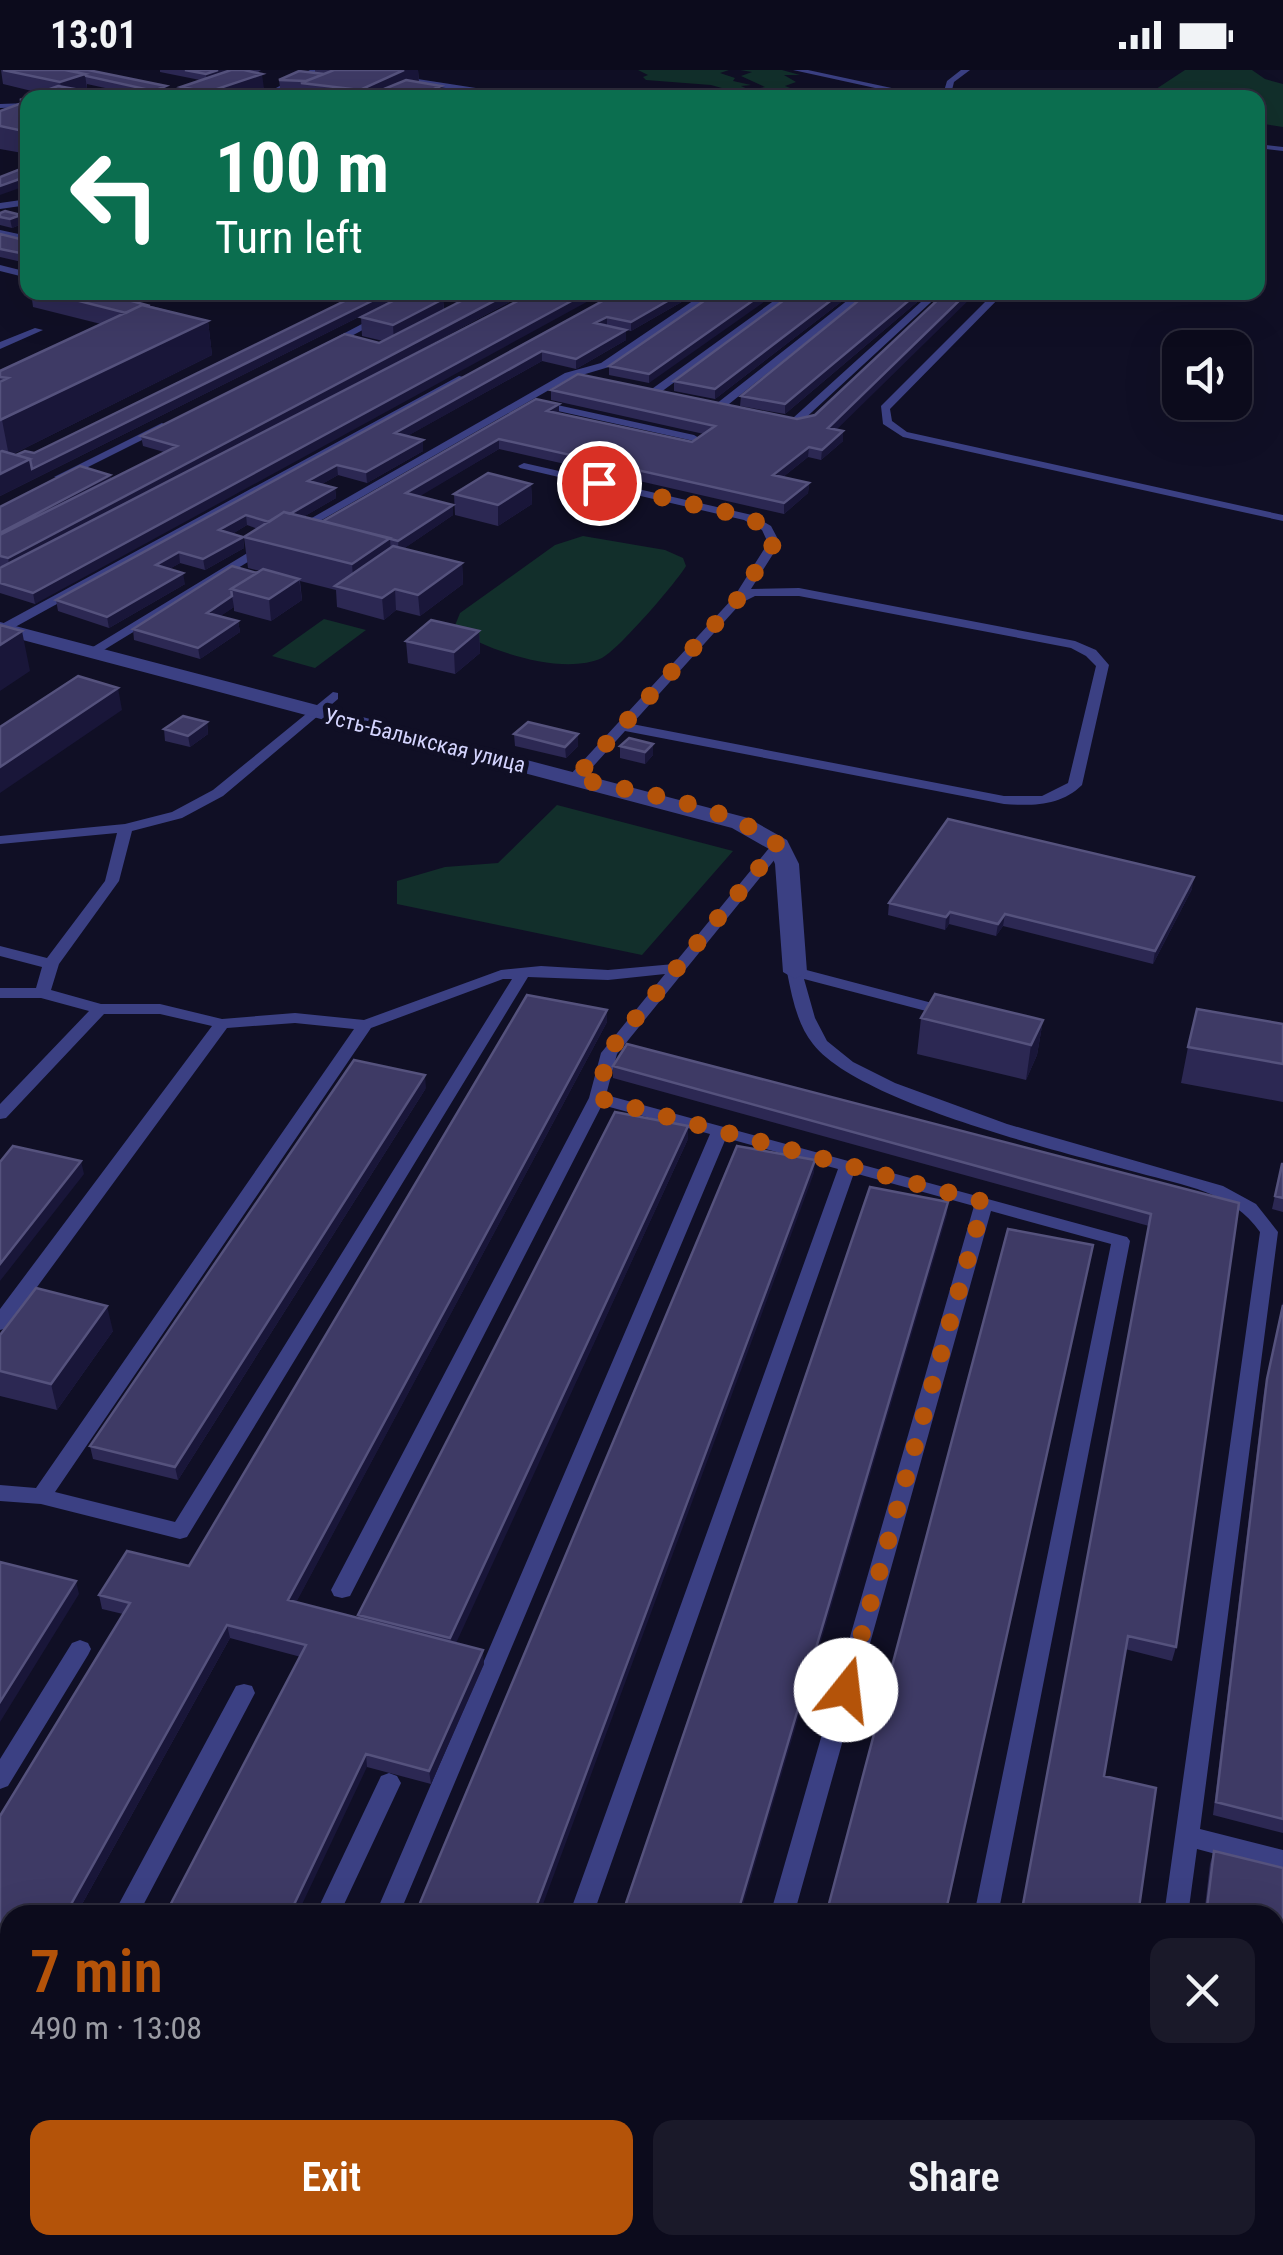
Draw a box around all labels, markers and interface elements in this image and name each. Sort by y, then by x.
text: 13:01 [50,13,137,57]
text: 100 m [215,127,389,209]
icon: left [50,130,180,260]
text: Turn left [215,211,363,264]
map controls [1162,330,1252,420]
button: sound [1162,330,1252,420]
pin [557,441,642,526]
icon: arrive [572,456,627,511]
street label: Усть-Балыкская улица [322,703,528,778]
position arrow [794,1638,898,1742]
text: 7 min [30,1936,163,2007]
button: close [1150,1938,1255,2043]
text: 490 m · 13:08 [30,2009,202,2047]
button: Exit [30,2120,633,2235]
button: Share [653,2120,1255,2235]

